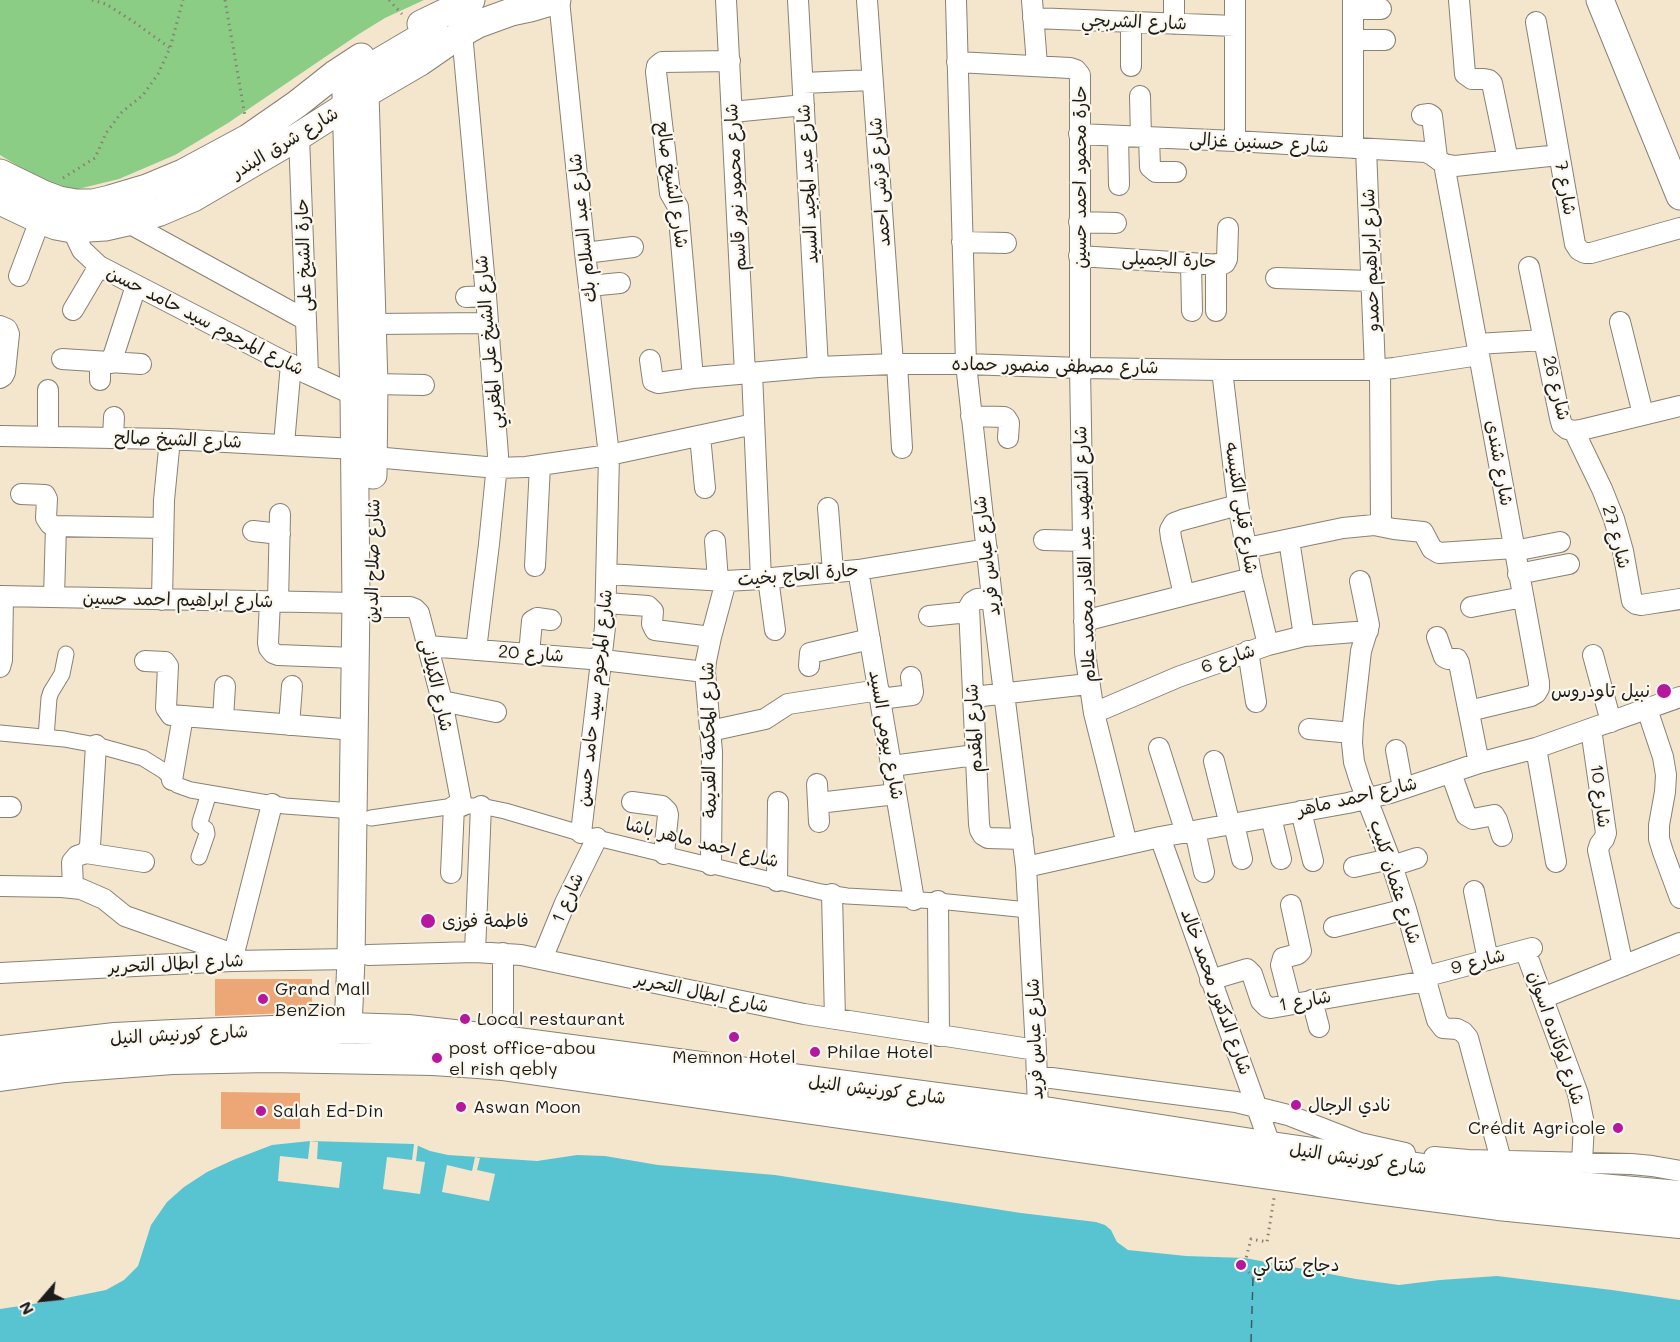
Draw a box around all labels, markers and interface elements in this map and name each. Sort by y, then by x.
street label: شارع الشربجي [1081,9,1187,35]
street label: حارة محمود احمد حسين [1069,85,1091,269]
street label: شارع شرق البندر [228,103,342,183]
street label: شارع محمود نور قاسم [721,103,751,271]
street label: شارع عبد المجيد السيد [793,104,823,264]
street label: شارع قرشى احمد [865,117,895,247]
street label: شارع الشيخ صالح [651,120,693,250]
street label: شارع حسنين غزالى [1189,129,1329,157]
street label: شارع عبد السلام بك [564,152,602,304]
street label: شارع 7 [1550,159,1580,217]
street label: شارع ابراهيم حمدو [1358,188,1384,332]
street label: حارة الشيخ على [291,198,317,312]
street label: حارة الجميلى [1121,248,1217,272]
street label: شارع الشيخ على المغربي [471,254,507,430]
street label: شارع المرحوم سيد حامد حسن [103,262,307,380]
street label: شارع مصطفى منصور حماده [951,353,1159,379]
street label: شارع 26 [1538,354,1574,422]
street label: شارع شندى [1481,418,1517,508]
street label: شارع الشهيد عبد القادر محمد علام [1070,425,1100,683]
street label: شارع الشيخ صالح [114,427,242,453]
street label: شارع قبلى الكنيسه [1220,441,1262,575]
street label: شارع عباس فريد [969,494,1005,618]
street label: شارع صلاح الدين [361,499,385,623]
street label: شارع 27 [1597,503,1635,571]
street label: حارة الحاج بخيت [737,559,859,591]
street label: شارع ابراهيم احمد حسين [82,588,274,612]
street label: شارع المرحوم سيد حامد حسن [573,588,617,808]
street label: شارع الكيلانى [415,636,457,734]
street label: شارع 6 [1198,640,1258,678]
street label: شارع 20 [497,641,565,667]
street label: شارع المحكمة القديمة [697,662,721,818]
street label: شارع بيومى السيد [864,669,908,801]
place label: نبيل تاودروس [1551,680,1650,702]
marker: نبيل تاودروس [1655,682,1673,700]
street label: شارع المقدم [961,683,987,773]
street label: شارع 10 [1585,763,1615,829]
street label: شارع احمد ماهر [1295,773,1419,821]
street label: شارع احمد ماهر باشا [623,813,781,873]
street label: شارع عثمان كليب [1365,817,1425,947]
street label: شارع 1 [547,870,589,926]
street label: شارع الدكتور محمد خالد [1176,906,1256,1078]
place label: فاطمة فوزى [442,910,529,932]
marker: فاطمة فوزى [419,912,437,930]
street label: شارع 9 [1448,944,1508,980]
street label: شارع ابطال التحرير [108,950,244,978]
street label: شارع ابطال التحرير [634,968,770,1018]
street label: شارع لوكانده اسوان [1523,968,1589,1108]
place label: Grand Mall BenZion [275,978,370,1020]
street label: شارع عباس فريد [1022,978,1048,1100]
street label: شارع 1 [1277,986,1333,1016]
marker: Grand Mall BenZion [256,992,270,1006]
place label: Local restaurant [477,1008,625,1030]
marker: Local restaurant [458,1012,472,1026]
street label: شارع كورنيش النيل [109,1021,249,1049]
marker: Memnon Hotel [727,1030,741,1044]
place label: post office-abou el rish qebly [449,1037,596,1080]
place label: Philae Hotel [827,1041,933,1063]
marker: Philae Hotel [808,1045,822,1059]
place label: Memnon Hotel [672,1046,796,1068]
marker: post office-abou el rish qebly [430,1051,444,1065]
street label: شارع كورنيش النيل [807,1071,947,1109]
place label: نادي الرجال [1308,1094,1390,1116]
place label: Aswan Moon [473,1096,581,1118]
marker: نادي الرجال [1289,1098,1303,1112]
place label: Salah Ed-Din [273,1100,383,1122]
marker: Aswan Moon [454,1100,468,1114]
marker: Salah Ed-Din [254,1104,268,1118]
place label: Crédit Agricole [1468,1117,1606,1139]
marker: Crédit Agricole [1611,1121,1625,1135]
street label: شارع كورنيش النيل [1288,1139,1428,1179]
place label: دجاج كنتاكي [1253,1254,1339,1276]
marker: دجاج كنتاكي [1234,1258,1248,1272]
north arrow [12,1270,72,1330]
text: N [14,1298,38,1319]

